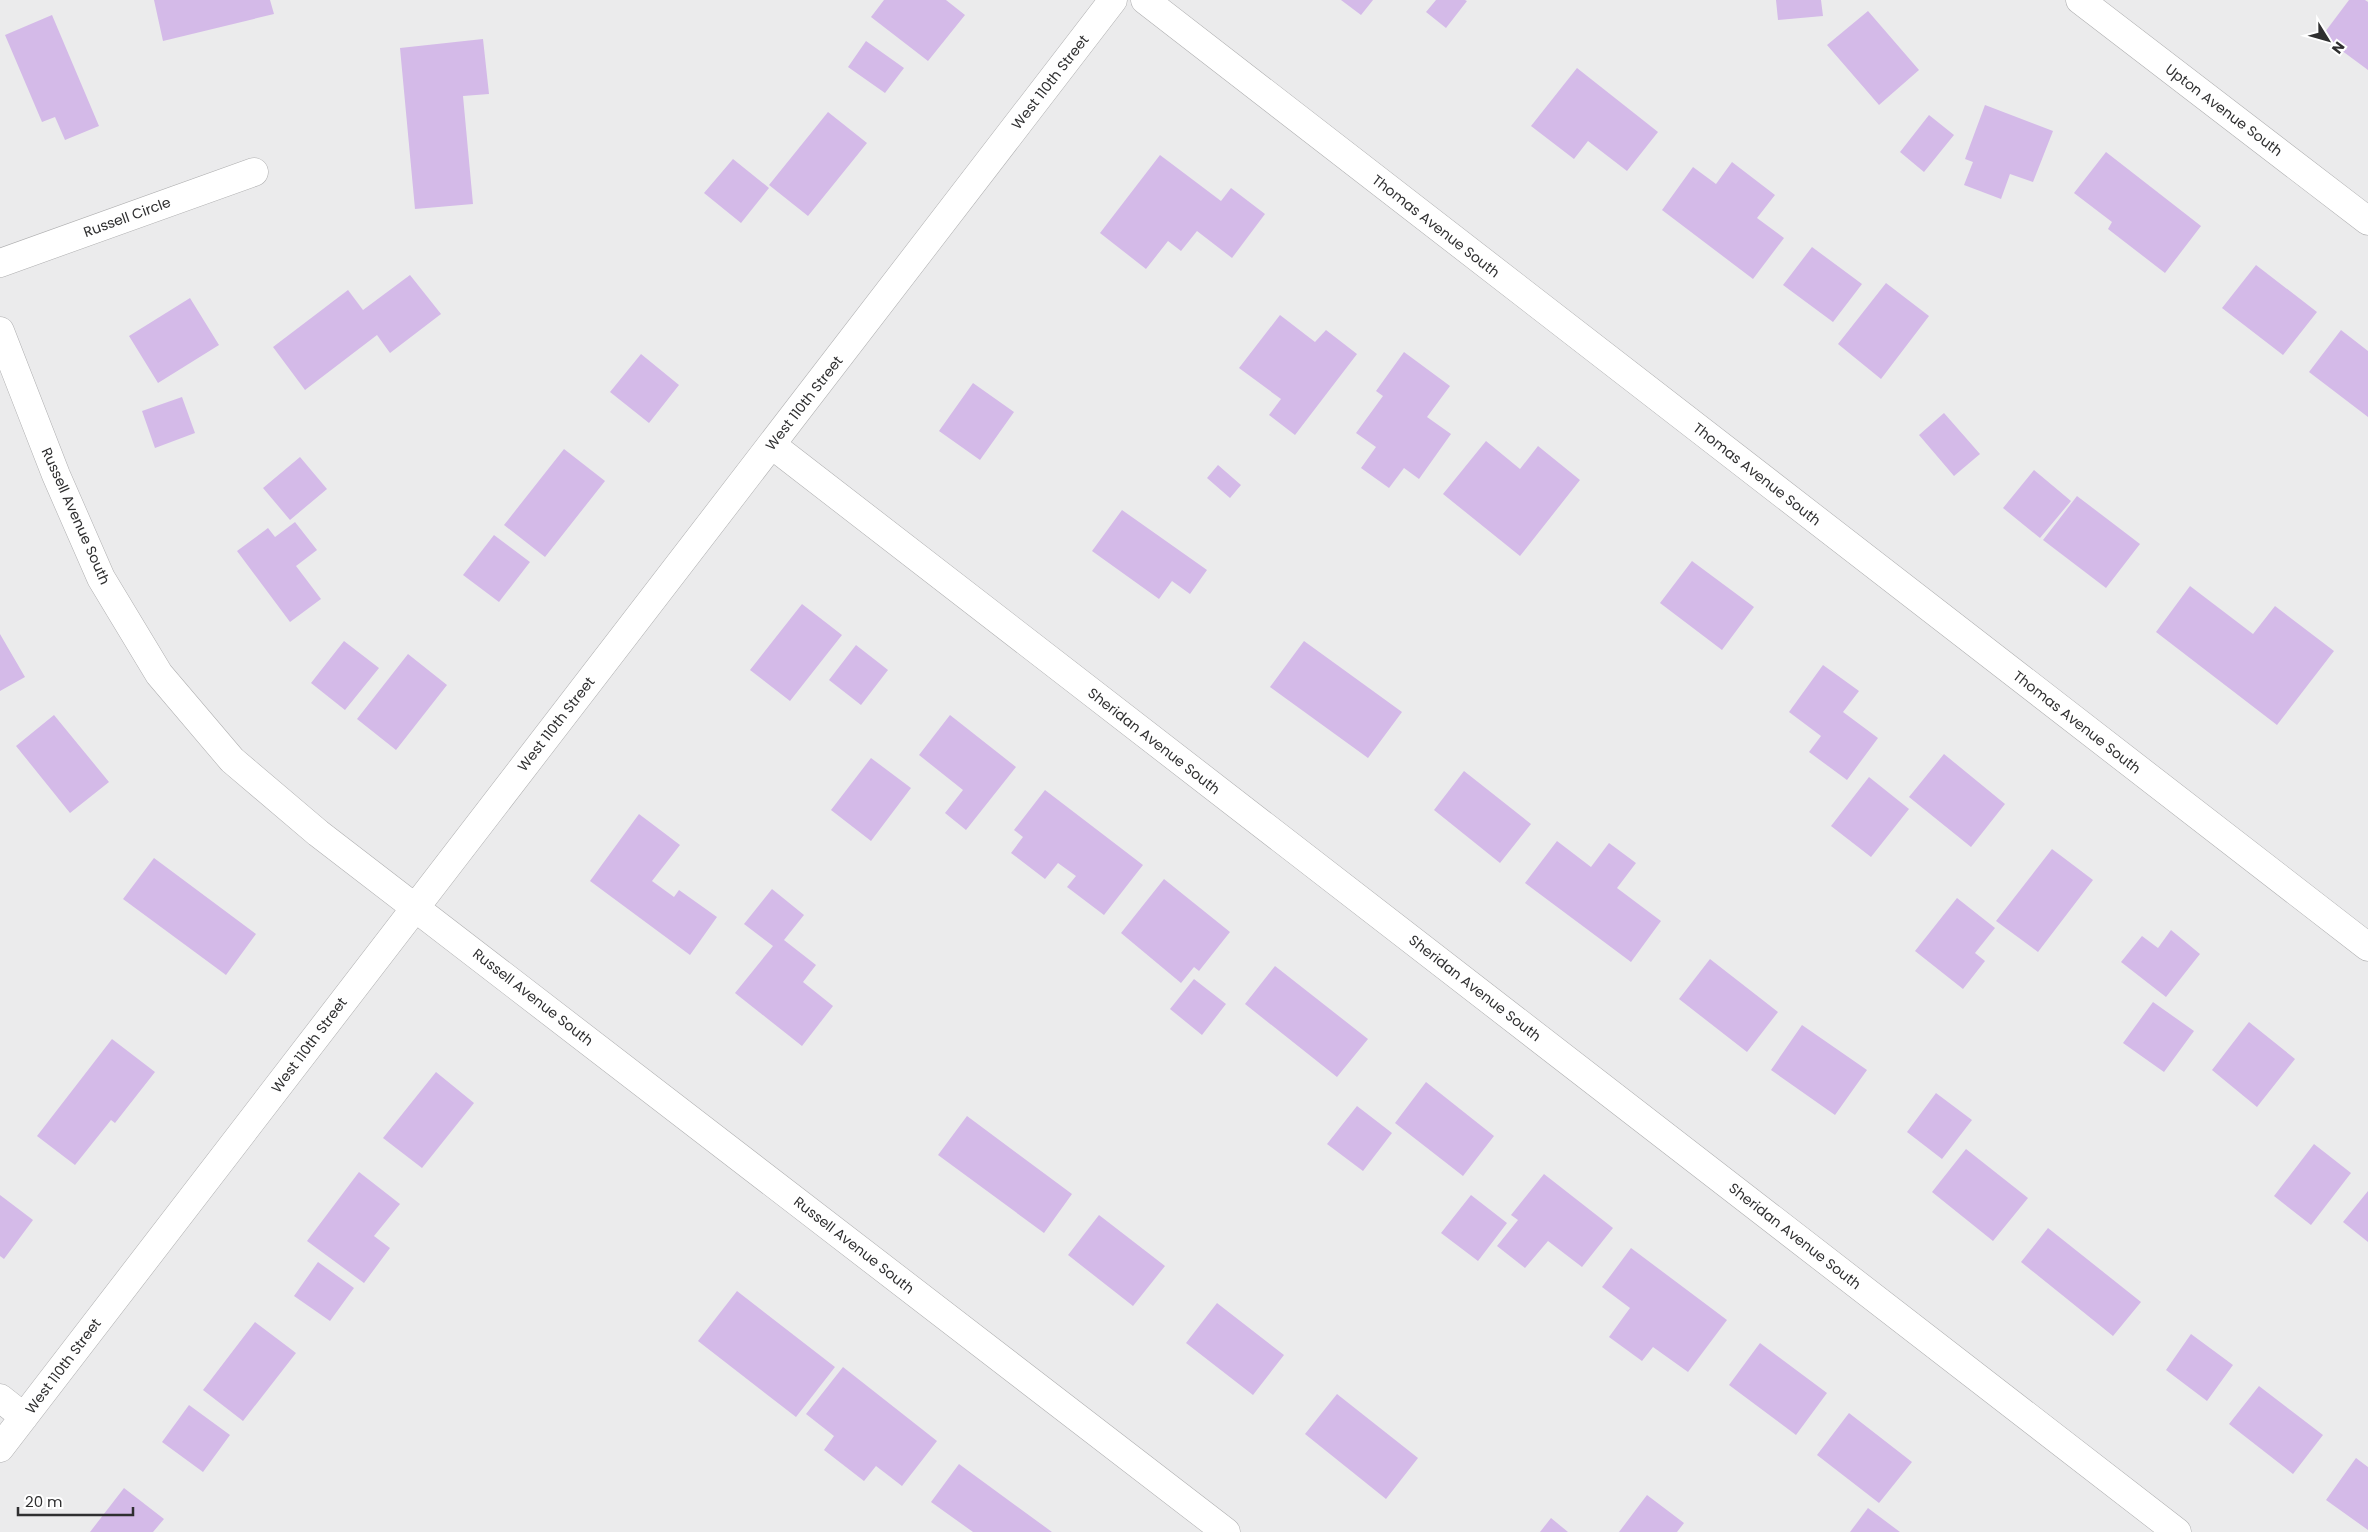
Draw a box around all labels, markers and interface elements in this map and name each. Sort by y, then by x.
north arrow [2303,15,2353,65]
street label: West 110th Street [1007,31,1093,133]
text: N [2327,38,2350,58]
street label: Upton Avenue South [2161,59,2287,161]
street label: Thomas Avenue South [1368,170,1504,282]
street label: Russell Circle [81,192,174,242]
street label: West 110th Street [761,352,847,454]
street label: Thomas Avenue South [1689,418,1825,530]
street label: Russell Avenue South [37,444,115,588]
street label: Thomas Avenue South [2009,666,2145,778]
street label: West 110th Street [513,673,599,775]
street label: Sheridan Avenue South [1084,683,1224,799]
street label: Sheridan Avenue South [1405,930,1545,1046]
street label: Russell Avenue South [469,944,597,1050]
street label: West 110th Street [266,993,352,1097]
street label: Sheridan Avenue South [1725,1178,1865,1294]
street label: Russell Avenue South [790,1192,918,1298]
street label: West 110th Street [20,1314,106,1418]
scale bar [18,1484,132,1516]
text: 20 m [25,1491,63,1512]

